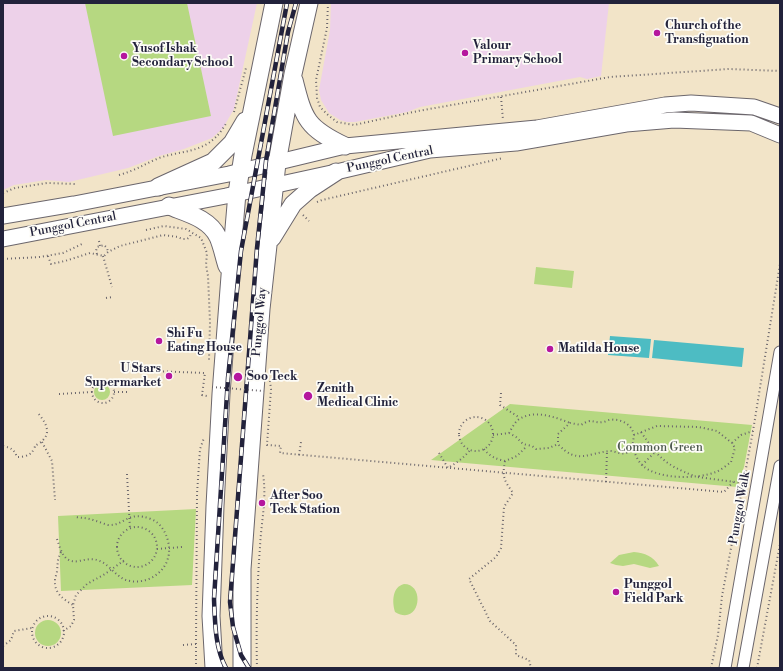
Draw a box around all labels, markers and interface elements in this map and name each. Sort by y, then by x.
place label: Church of the Transfiguation [665,19,749,47]
marker: Church of the Transfiguation [652,28,662,38]
place label: Valour Primary School [473,39,562,67]
place label: Yusof Ishak Secondary School [132,42,233,70]
marker: Valour Primary School [460,48,470,58]
marker: Yusof Ishak Secondary School [119,51,129,61]
street label: Punggol Central [345,144,435,176]
street label: Punggol Central [28,210,118,240]
street label: Punggol Way [250,287,270,357]
place label: Shi Fu Eating House [167,327,242,355]
marker: Shi Fu Eating House [154,336,164,346]
place label: Matilda House [558,342,640,356]
marker: Matilda House [545,344,555,354]
place label: U Stars Supermarket [85,362,161,390]
place label: Soo Teck [247,370,297,384]
marker: U Stars Supermarket [164,371,174,381]
marker: Soo Teck [232,371,244,383]
place label: Zenith Medical Clinic [317,382,398,410]
marker: Zenith Medical Clinic [302,390,314,402]
park label: Common Green [617,441,703,455]
street label: Punggol Walk [727,471,753,545]
place label: After Soo Teck Station [270,489,340,517]
marker: After Soo Teck Station [257,498,267,508]
place label: Punggol Field Park [624,578,683,606]
marker: Punggol Field Park [611,587,621,597]

